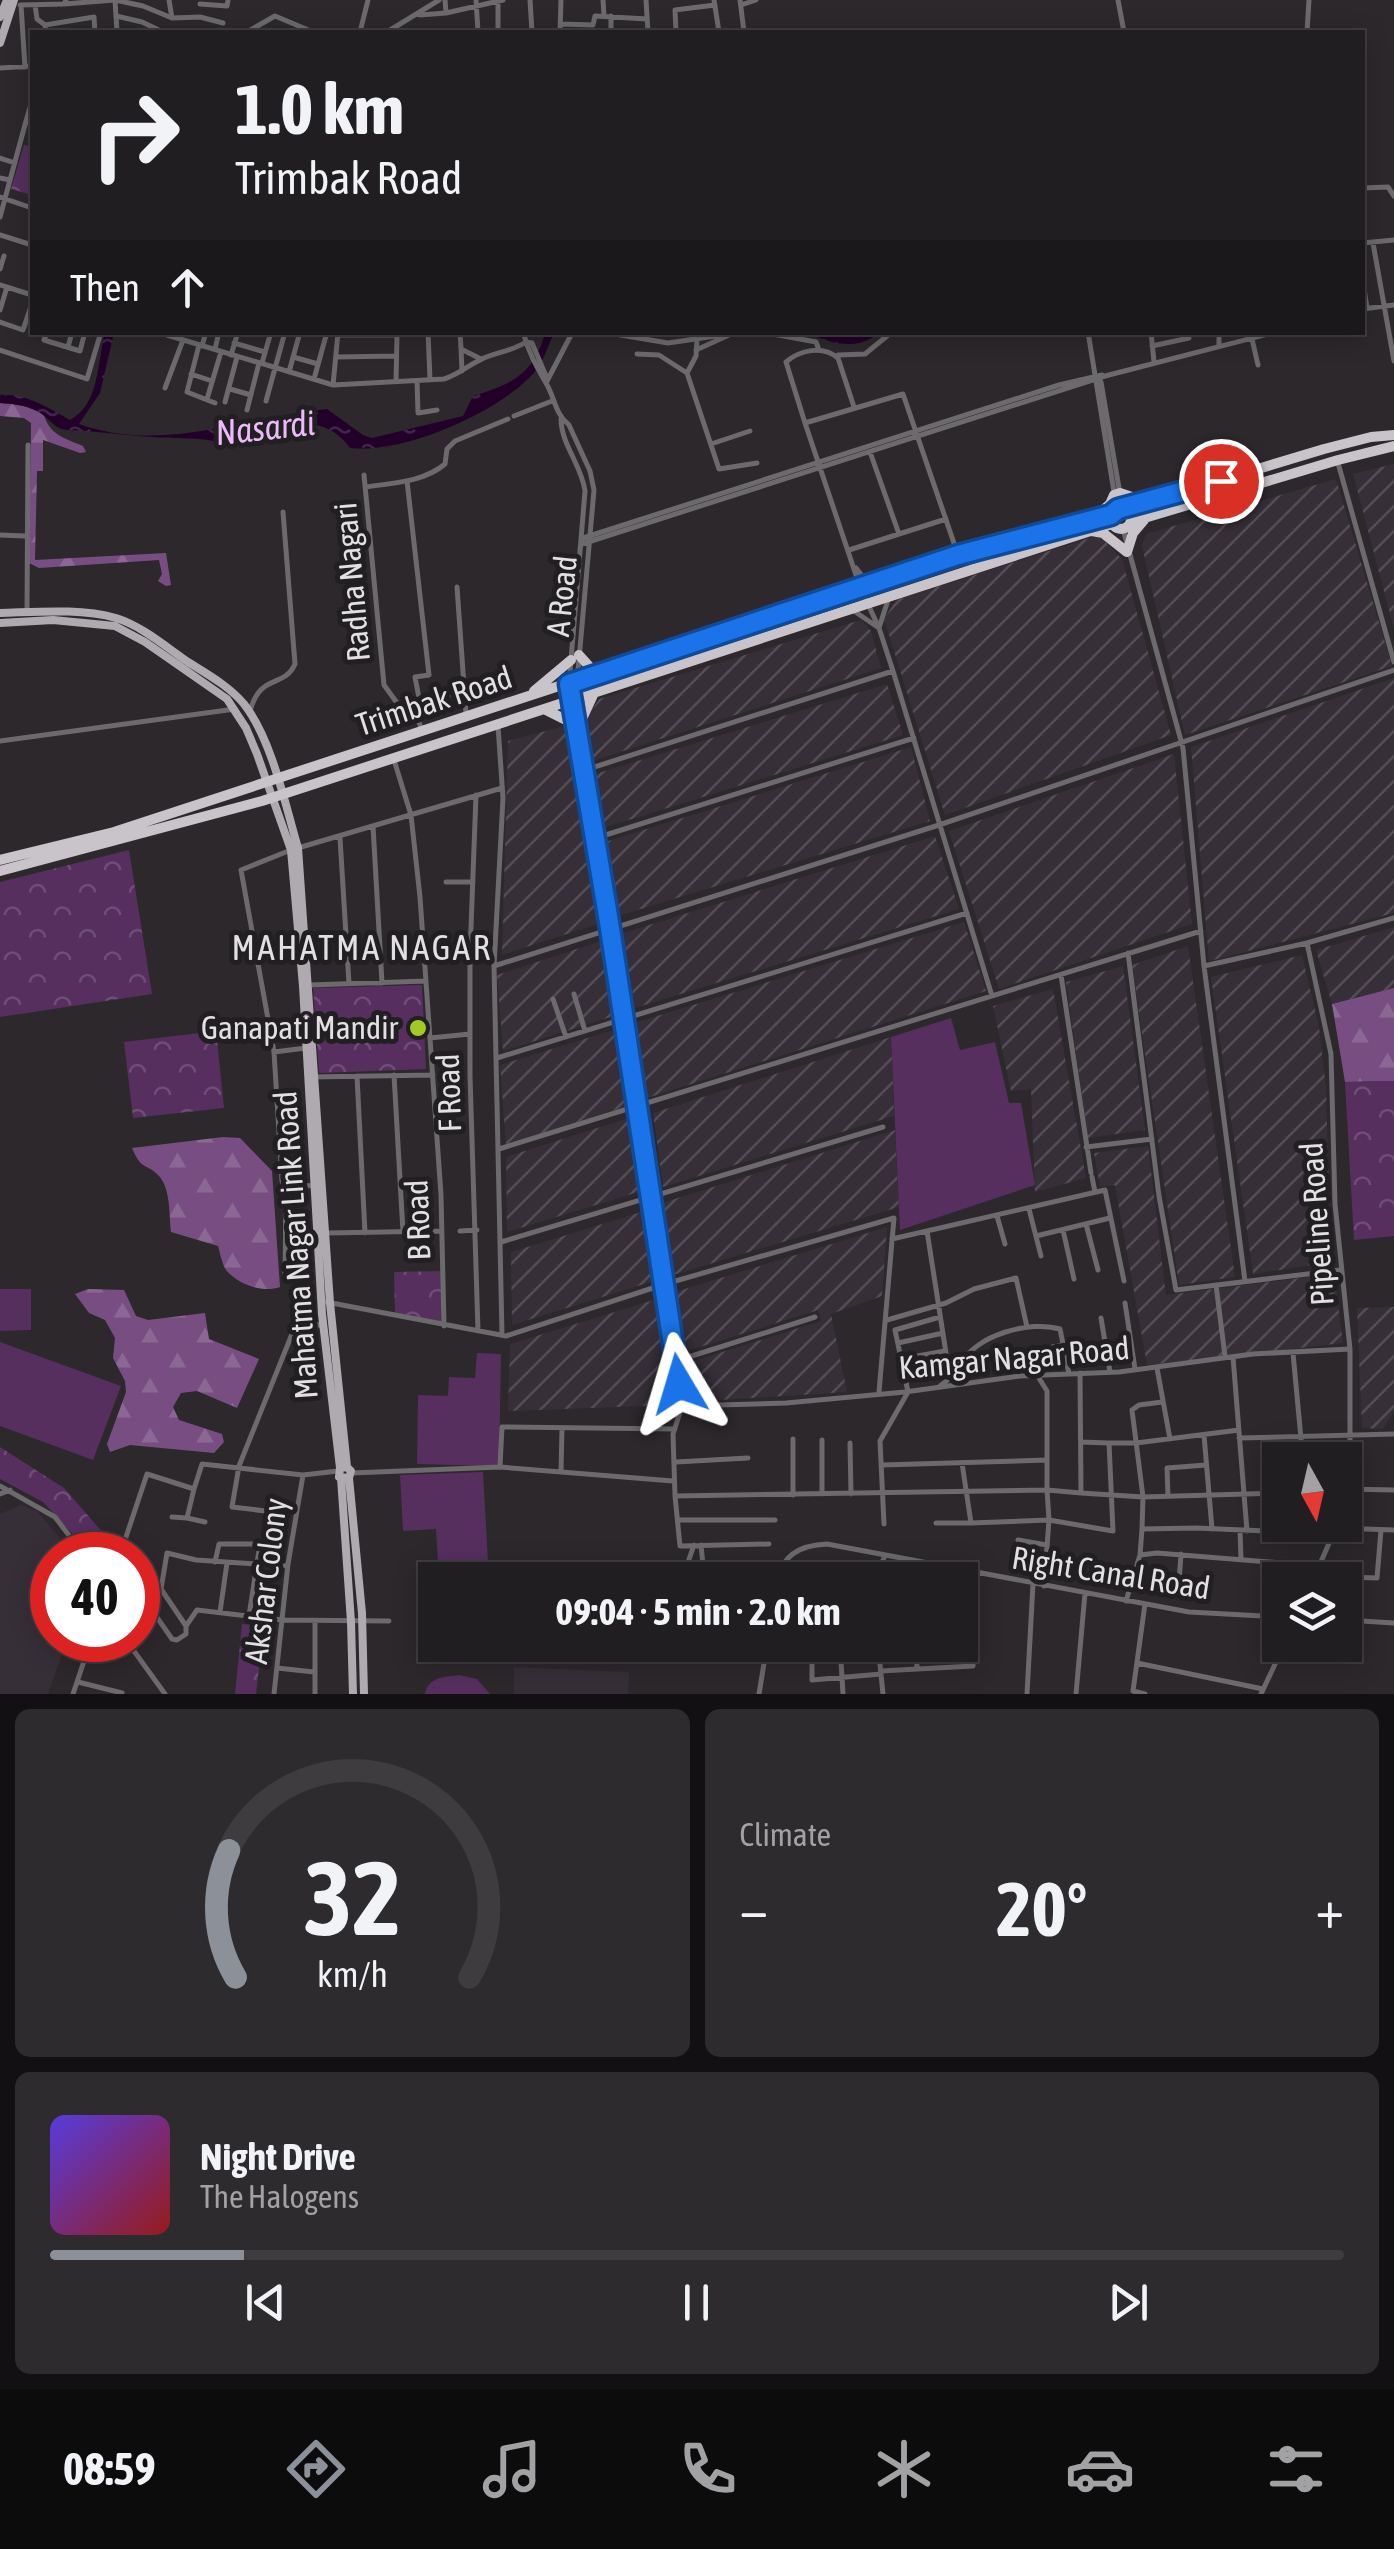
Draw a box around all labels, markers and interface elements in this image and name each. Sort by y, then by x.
text: 1.0 km [235,69,404,149]
icon: right [70,70,200,200]
text: Trimbak Road [235,152,462,204]
icon: ahead [160,260,215,315]
text: Then [70,266,140,309]
water label: Nasardi [213,402,316,452]
pin [1179,439,1264,524]
icon: arrive [1194,454,1249,509]
street label: Radha Nagari [326,501,377,663]
street label: A Road [539,554,584,638]
street label: Trimbak Road [351,658,516,743]
district label: MAHATMA NAGAR [232,927,492,967]
place label: Ganapati Mandir [201,1009,399,1046]
marker: Ganapati Mandir [407,1017,429,1039]
street label: F Road [429,1053,468,1133]
street label: Mahatma Nagar Link Road [266,1090,325,1400]
street label: Pipeline Road [1292,1141,1341,1307]
street label: B Road [398,1179,437,1261]
street label: Kamgar Nagar Road [897,1329,1131,1386]
position arrow [627,1332,731,1436]
north arrow [1262,1442,1362,1542]
map controls [1262,1442,1362,1662]
street label: Akshar Colony [237,1496,294,1666]
speed limit sign: 40 [30,1532,160,1662]
street label: Right Canal Road [1009,1539,1213,1606]
button: layers [1262,1562,1362,1662]
text: 09:04 · 5 min · 2.0 km [555,1590,841,1633]
text: Climate [740,1816,831,1853]
text: 32 [303,1838,401,1957]
text: 20° [996,1866,1087,1952]
text: − [740,1877,768,1940]
text: + [1315,1877,1344,1940]
text: km/h [317,1954,388,1995]
text: Night Drive [200,2135,356,2178]
text: The Halogens [200,2178,359,2215]
icon: previous [238,2275,293,2330]
icon: pause [669,2275,724,2330]
icon: next [1101,2275,1156,2330]
icon: directions [281,2434,351,2504]
icon: music [477,2434,547,2504]
icon: phone [673,2434,743,2504]
icon: climate [869,2434,939,2504]
icon: car [1065,2434,1135,2504]
icon: filters [1261,2434,1331,2504]
text: 08:59 [63,2443,156,2495]

